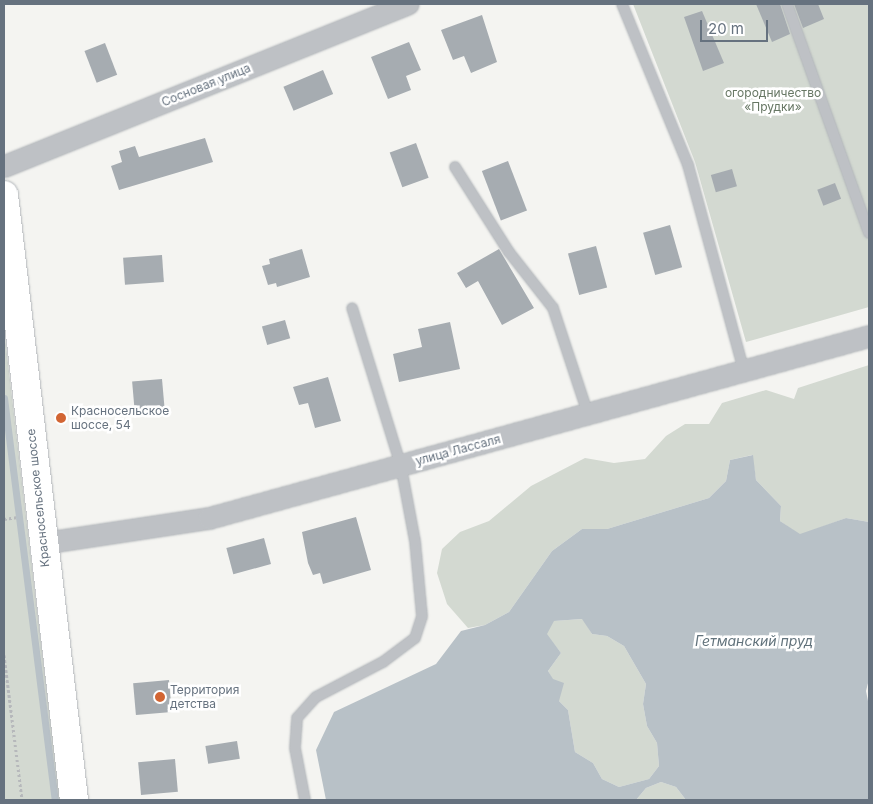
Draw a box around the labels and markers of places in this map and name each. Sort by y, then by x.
place label: Красносельское шоссе, 54 [71,404,169,432]
marker: Красносельское шоссе, 54 [55,412,67,424]
place label: Территория детства [170,683,239,711]
marker: Территория детства [154,691,166,703]

